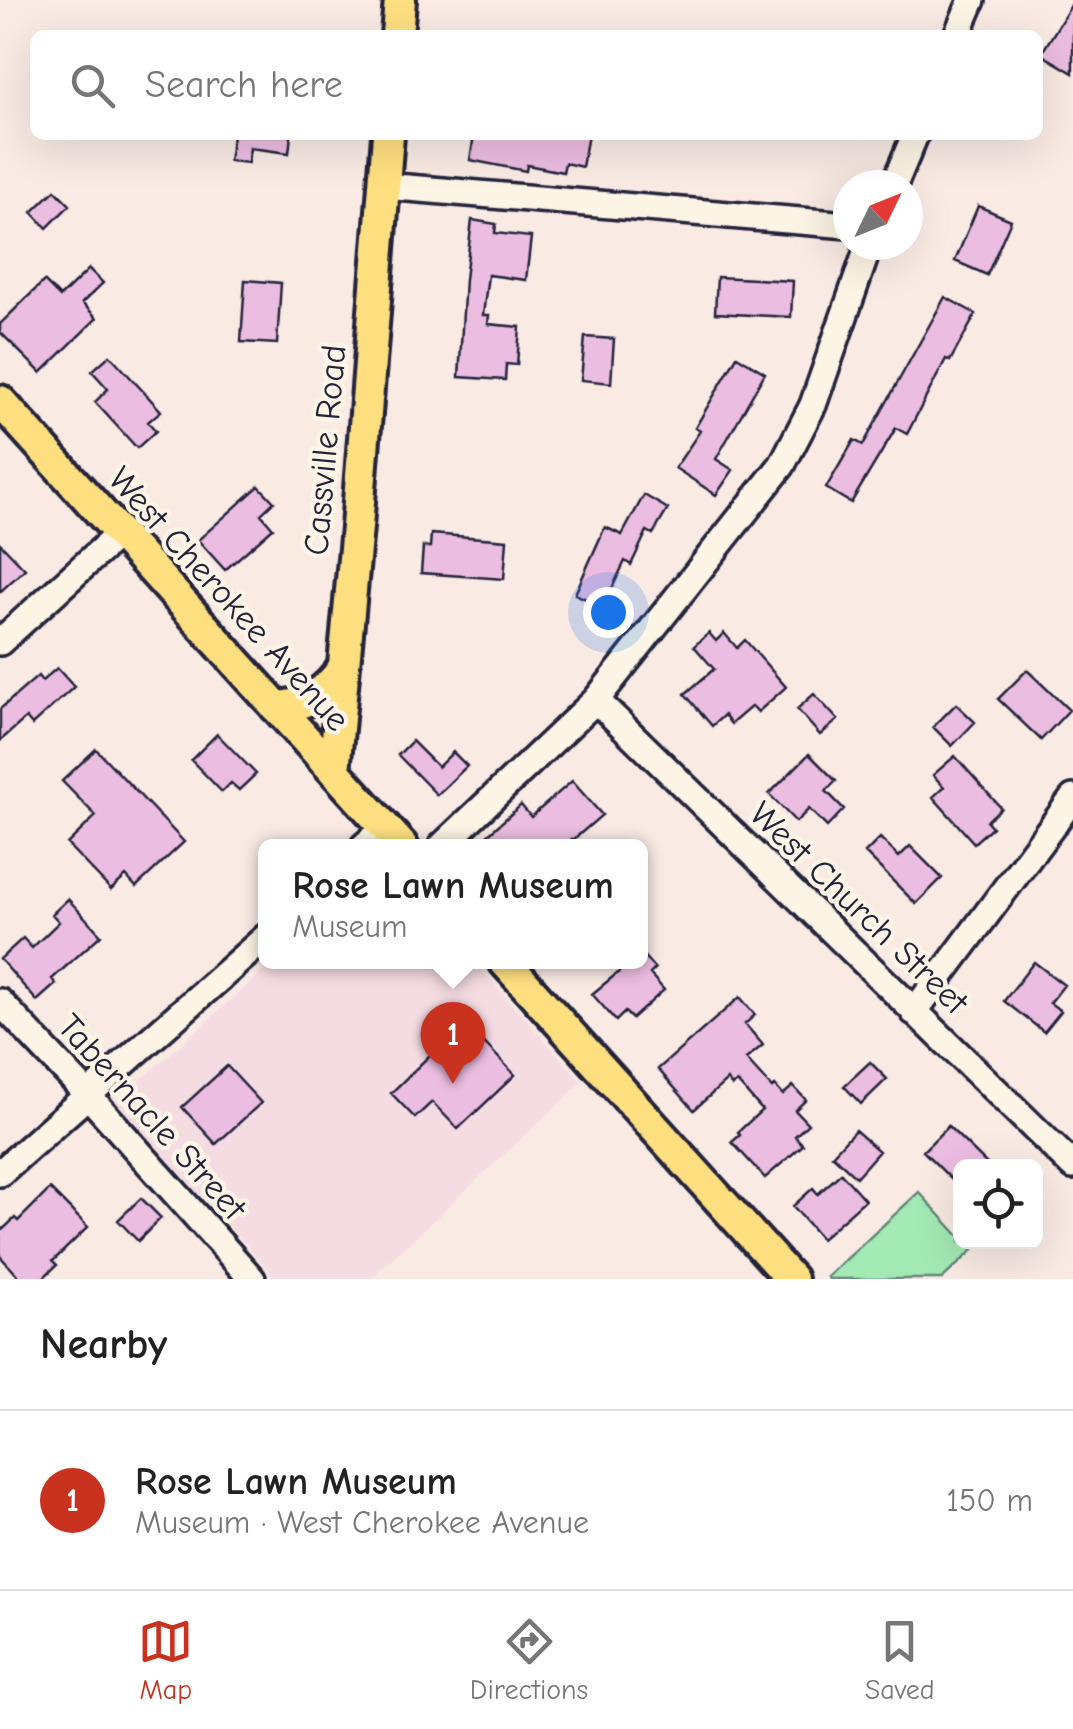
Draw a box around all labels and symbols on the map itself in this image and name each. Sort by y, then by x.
north arrow [833,170,923,260]
street label: Cassville Road [295,343,355,557]
street label: West Cherokee Avenue [100,459,358,739]
your location [583,587,634,638]
street label: West Church Street [741,793,977,1023]
pin: 1 [420,1002,486,1084]
street label: Tabernacle Street [49,1006,256,1229]

